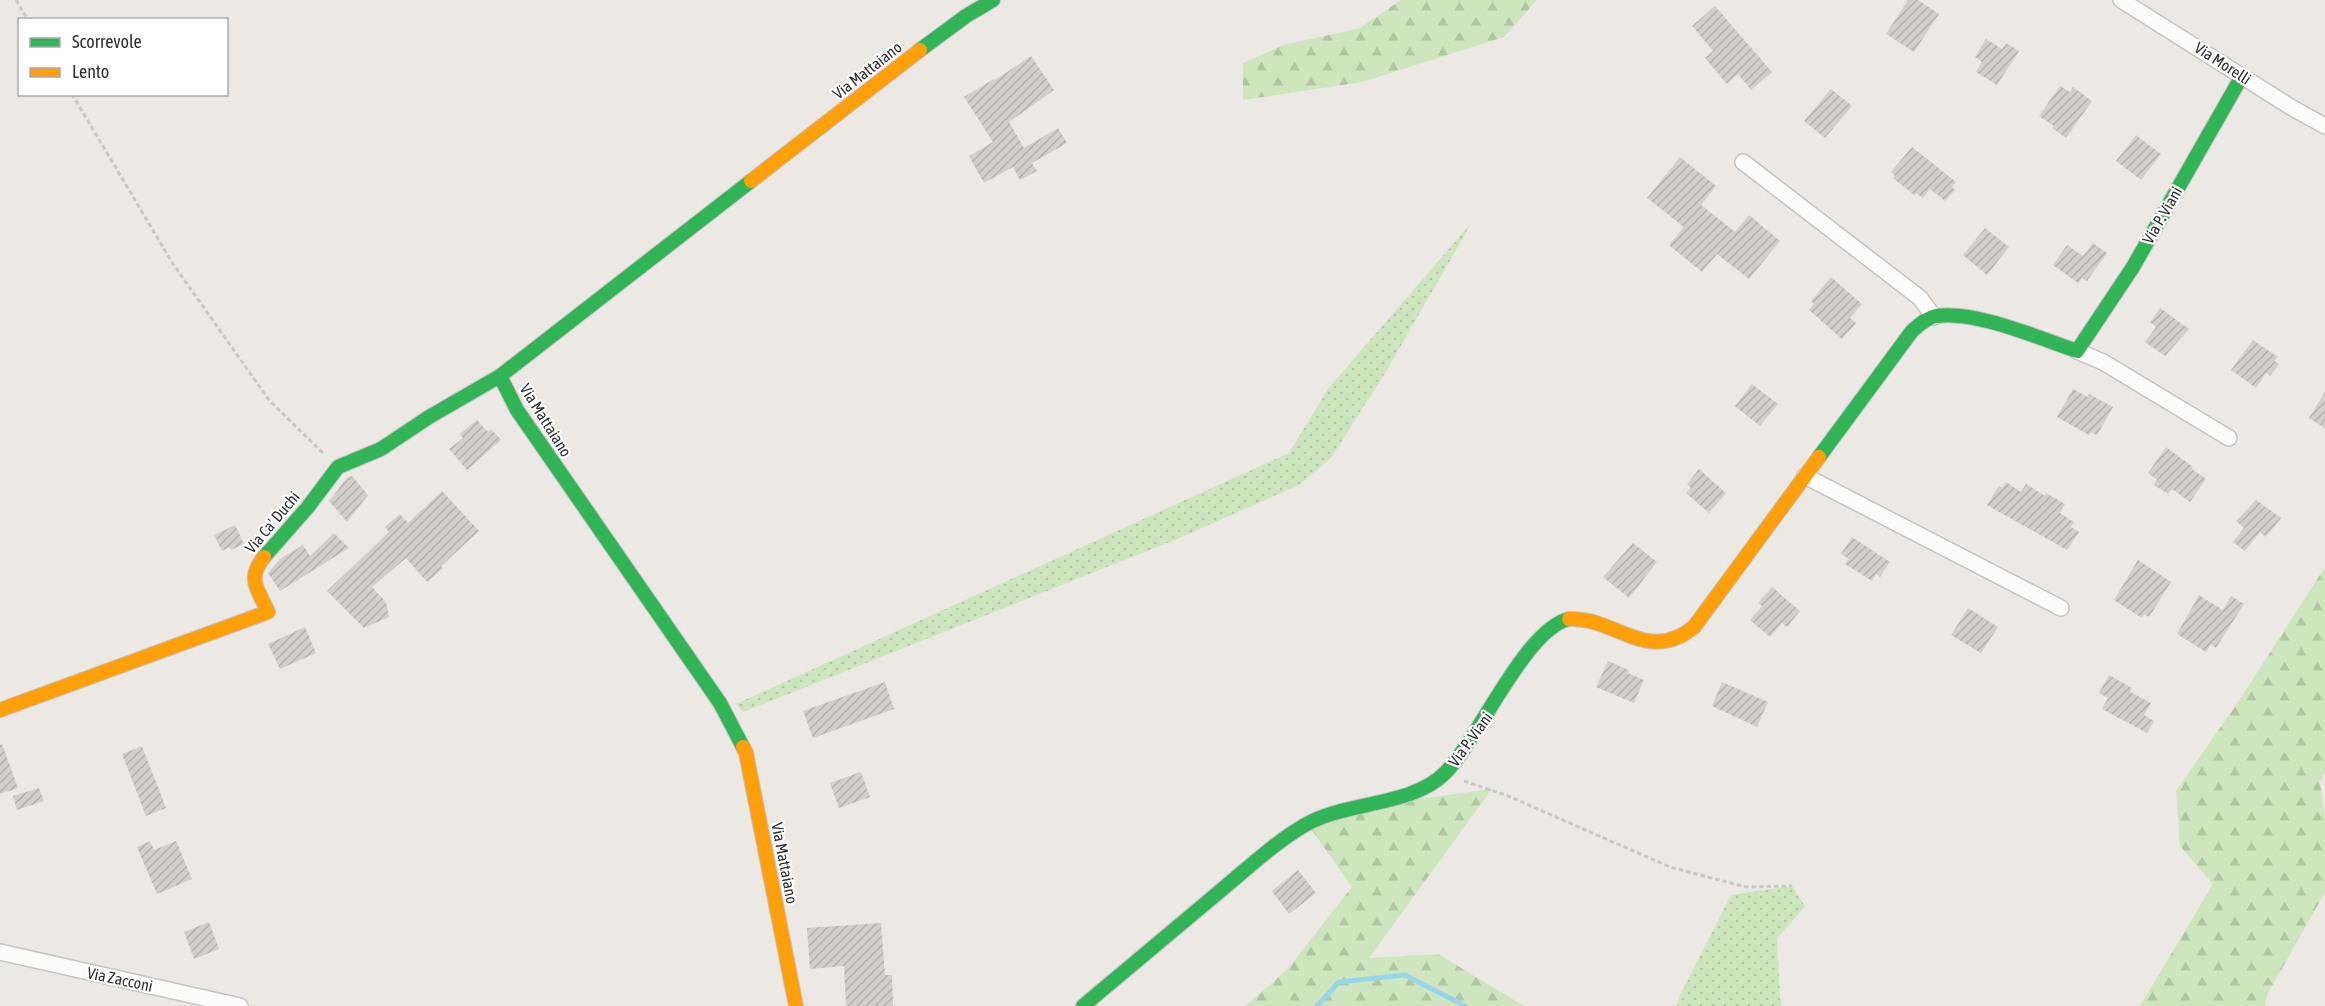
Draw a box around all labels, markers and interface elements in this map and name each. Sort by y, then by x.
legend [18,18,228,96]
text: Scorrevole [72,31,142,52]
street label: Via Mattaiano [829,38,905,102]
street label: Via Morelli [2191,38,2255,88]
text: Lento [72,61,109,82]
street label: Via P. Viani [2139,183,2185,247]
street label: Via Mattaiano [517,380,575,460]
street label: Via Ca' Duchi [241,488,303,556]
street label: Via P. Viani [1444,708,1496,770]
street label: Via Mattaiano [768,821,802,905]
street label: Via Zacconi [86,963,154,995]

